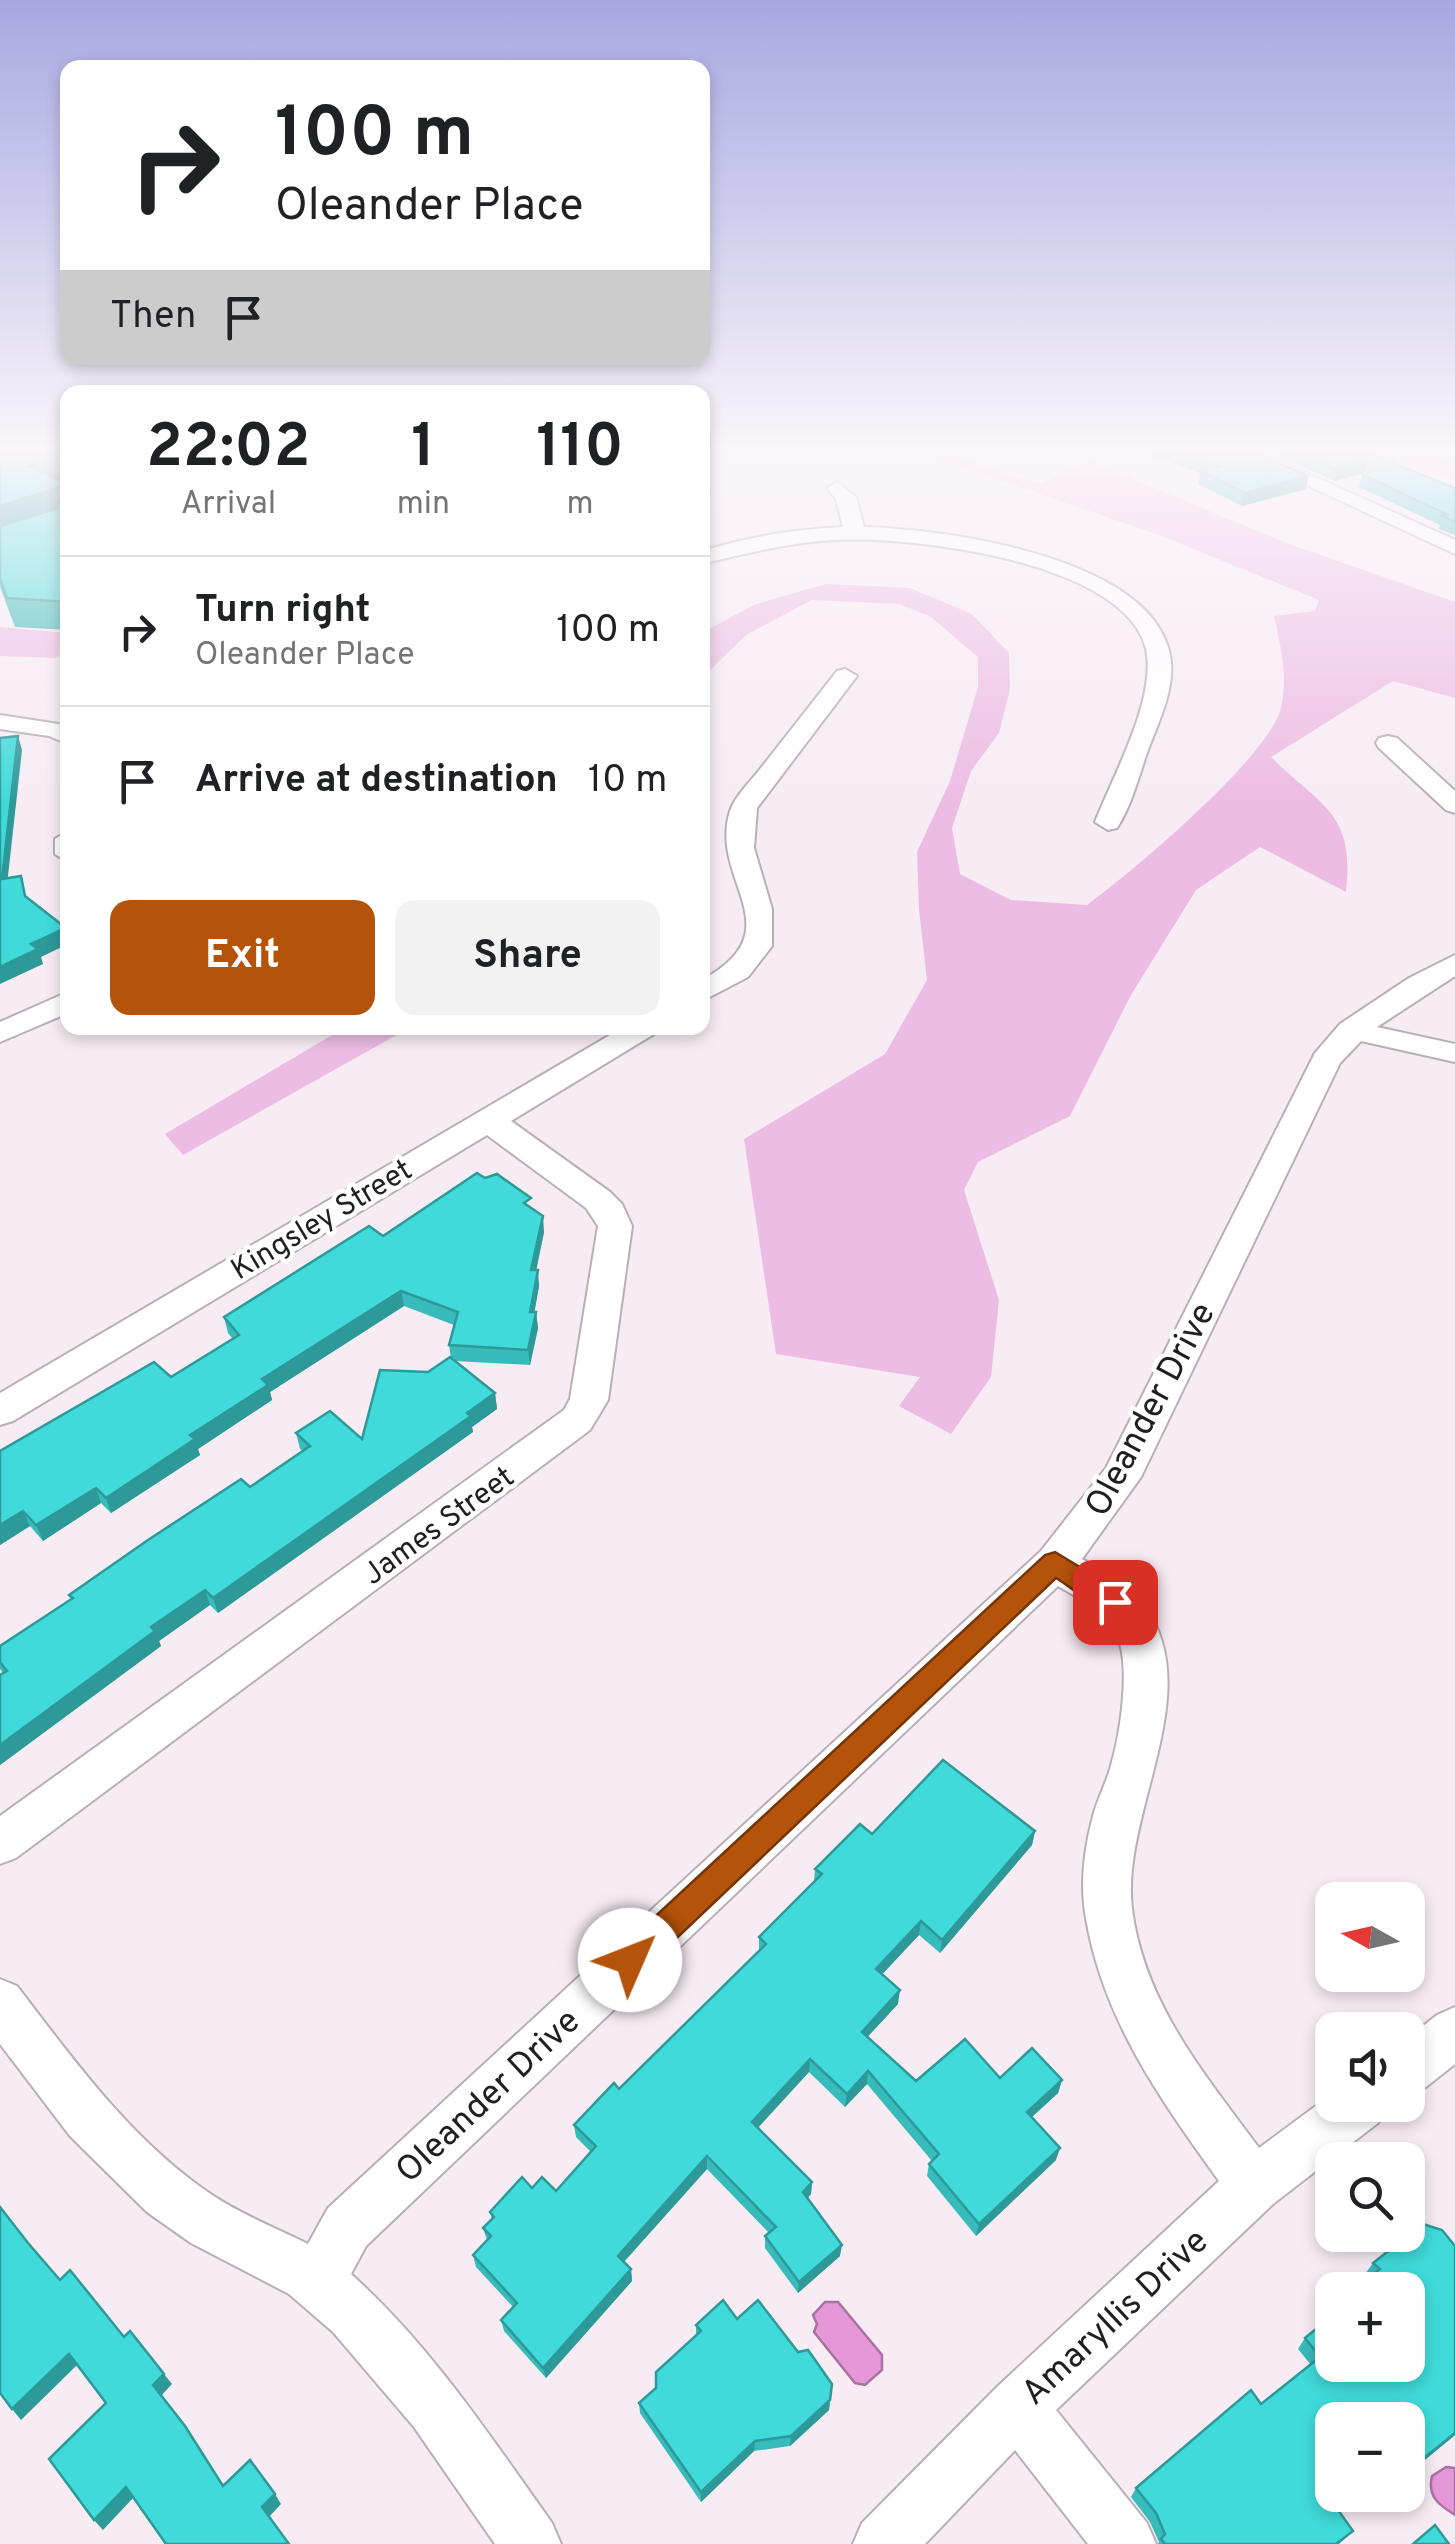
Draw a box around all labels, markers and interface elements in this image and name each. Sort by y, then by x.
text: 100 m [275,92,474,181]
icon: right [110,100,240,230]
text: Oleander Place [275,179,583,236]
icon: arrive [216,290,271,345]
text: Then [110,293,196,342]
text: 22:02 [146,412,310,488]
text: 1 [411,412,435,488]
text: 110 [536,412,624,488]
text: Arrival [181,485,276,525]
text: min [397,485,450,525]
text: m [566,485,594,525]
text: Turn right [195,587,370,636]
icon: right [110,604,165,659]
text: 100 m [556,607,660,656]
text: Oleander Place [195,636,414,676]
icon: arrive [110,754,165,809]
text: Arrive at destination [195,757,558,806]
text: 10 m [588,757,668,806]
button: Exit [110,900,375,1015]
button: Share [395,900,660,1015]
street label: Kingsley Street [225,1153,420,1290]
street label: Oleander Drive [1077,1296,1226,1525]
street label: James Street [357,1460,522,1594]
pin [1073,1560,1158,1645]
icon: arrive [1088,1575,1143,1630]
north arrow [1315,1882,1425,1992]
map controls [1315,1882,1425,2512]
position arrow [578,1908,682,2012]
street label: Oleander Drive [388,2001,590,2194]
button: sound [1315,2012,1425,2122]
button: search [1315,2142,1425,2252]
street label: Amaryllis Drive [1013,2220,1219,2416]
button: + [1315,2272,1425,2382]
button: − [1315,2402,1425,2512]

